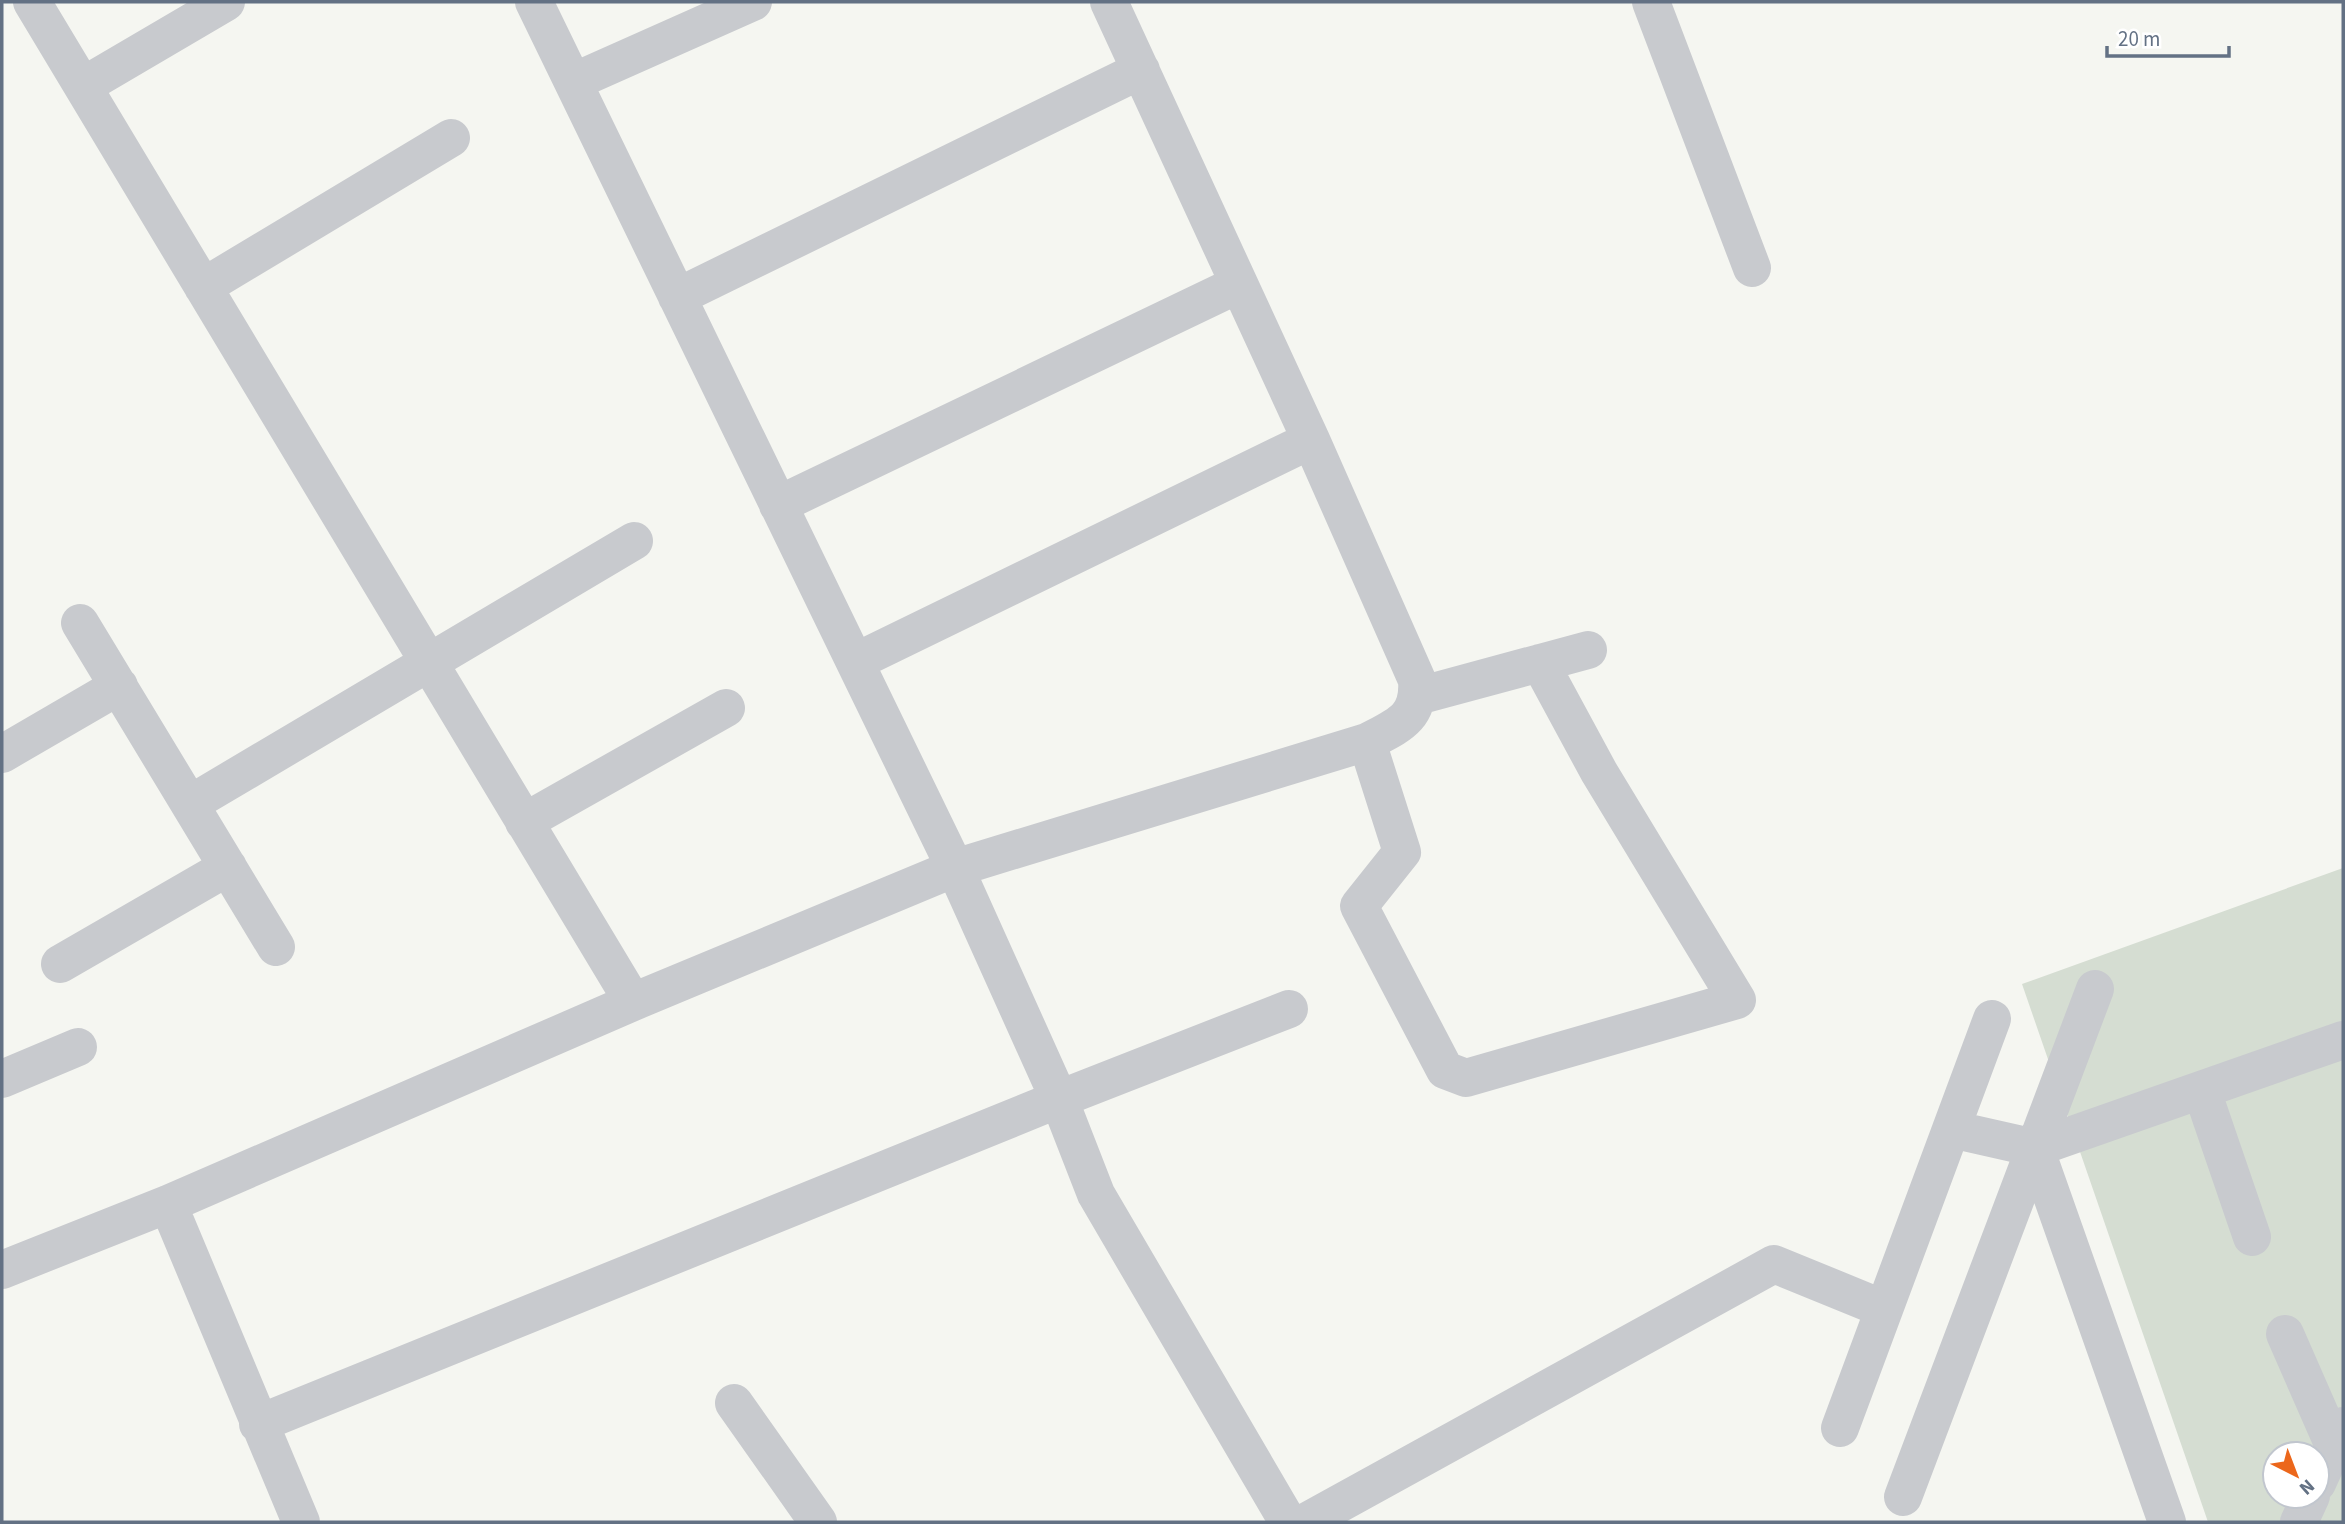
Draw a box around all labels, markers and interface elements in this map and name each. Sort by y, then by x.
scale bar [2107,14,2230,58]
text: 20 m [2118,24,2160,54]
north arrow [2261,1440,2331,1510]
text: N [2293,1472,2320,1501]

